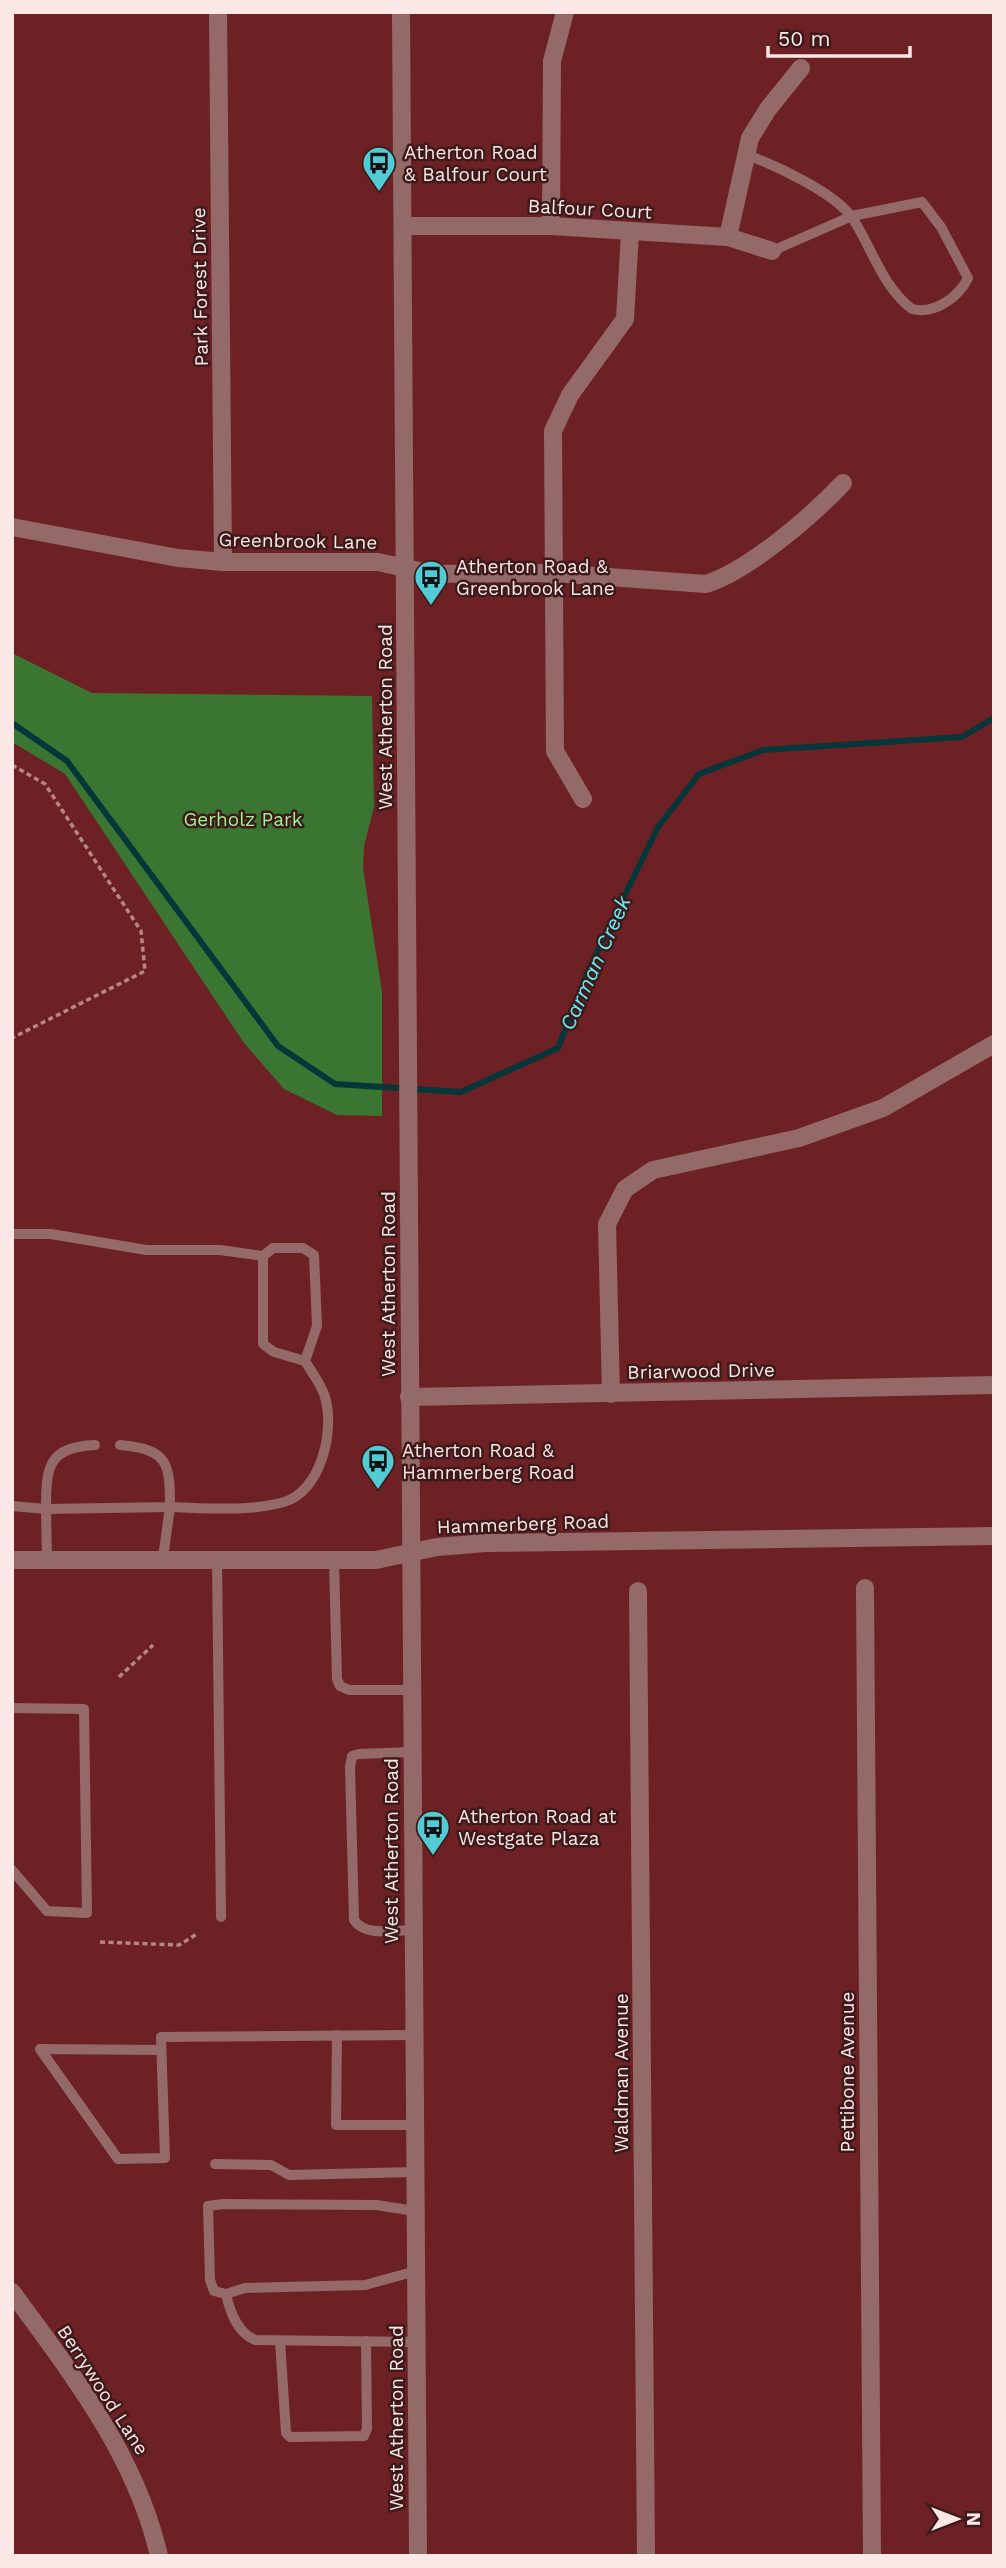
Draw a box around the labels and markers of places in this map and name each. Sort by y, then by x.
place label: Atherton Road & Balfour Court [404,141,547,186]
bus stop icon: Atherton Road & Balfour Court [360,144,398,193]
place label: Atherton Road & Greenbrook Lane [456,555,615,600]
bus stop icon: Atherton Road & Greenbrook Lane [412,558,450,607]
place label: Atherton Road & Hammerberg Road [402,1439,575,1484]
bus stop icon: Atherton Road & Hammerberg Road [359,1442,397,1491]
place label: Atherton Road at Westgate Plaza [458,1805,617,1850]
bus stop icon: Atherton Road at Westgate Plaza [414,1808,452,1857]

